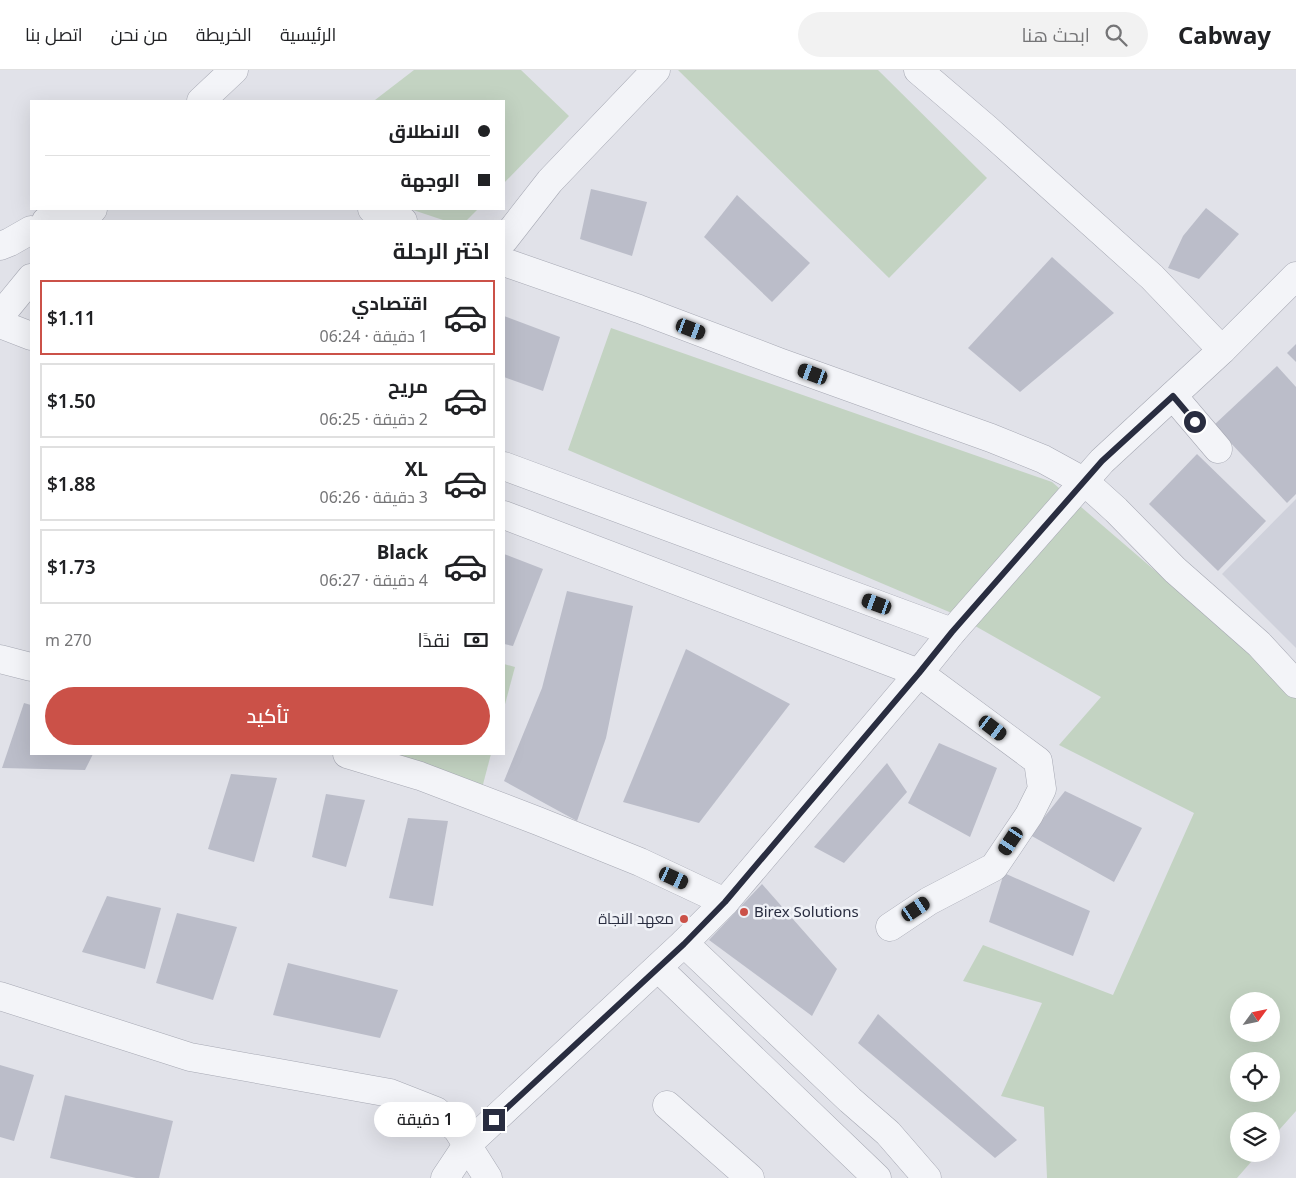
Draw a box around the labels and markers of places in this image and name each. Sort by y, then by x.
place label: Birex Solutions [754,901,859,921]
marker: Birex Solutions [738,906,750,918]
place label: معهد النجاة [598,908,674,929]
marker: معهد النجاة [678,913,690,925]

